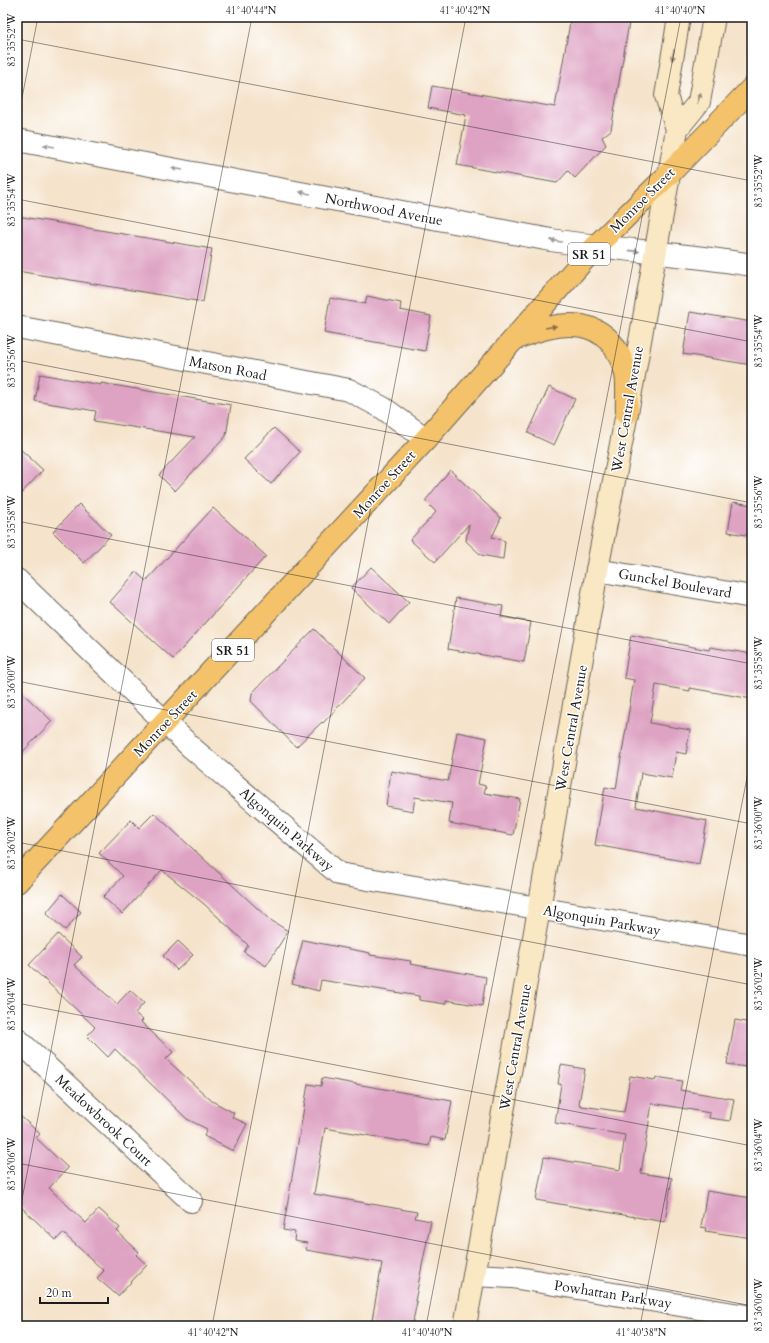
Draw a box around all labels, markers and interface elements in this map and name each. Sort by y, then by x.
text: 41°40'44"N [226,4,277,18]
text: 41°40'42"N [440,4,491,18]
text: 41°40'40"N [655,4,706,18]
text: 83°35'52"W [5,12,19,67]
one-way arrow [669,49,675,62]
one-way arrow [696,91,702,103]
one-way arrow [43,143,55,149]
text: 83°35'52"W [752,153,766,208]
street label: Monroe Street [606,163,680,237]
one-way arrow [171,166,183,172]
text: 83°35'54"W [5,172,19,227]
street label: Northwood Avenue [323,189,444,230]
one-way arrow [299,190,311,196]
one-way arrow [550,238,562,244]
road number: SR 51 [568,243,610,265]
one-way arrow [628,248,640,254]
text: 83°35'54"W [752,313,766,368]
one-way arrow [545,324,557,330]
text: 83°35'56"W [5,333,19,388]
street label: West Central Avenue [607,344,648,475]
street label: Matson Road [188,352,269,385]
street label: Monroe Street [349,446,420,522]
text: 83°35'56"W [752,474,766,529]
text: 83°35'58"W [5,494,19,549]
street label: Gunckel Boulevard [617,564,734,603]
text: 83°35'58"W [752,635,766,690]
road number: SR 51 [212,639,254,661]
text: 83°36'00"W [5,654,19,709]
street label: West Central Avenue [551,663,592,794]
street label: Monroe Street [129,685,202,761]
street label: Algonquin Parkway [235,783,338,876]
text: 83°36'00"W [752,795,766,850]
text: 83°36'02"W [5,815,19,870]
street label: Algonquin Parkway [542,901,663,940]
text: 83°36'02"W [752,956,766,1011]
text: 83°36'04"W [5,976,19,1031]
street label: West Central Avenue [495,982,536,1113]
street label: Meadowbrook Court [51,1070,157,1171]
text: 83°36'04"W [752,1117,766,1172]
text: 83°36'06"W [5,1136,19,1191]
street label: Powhattan Parkway [553,1276,674,1313]
text: 83°36'06"W [752,1277,766,1332]
scale bar [40,1279,108,1305]
text: 20 m [46,1285,73,1301]
text: 41°40'42"N [188,1326,239,1340]
text: 41°40'40"N [402,1326,453,1340]
text: 41°40'38"N [616,1326,667,1340]

